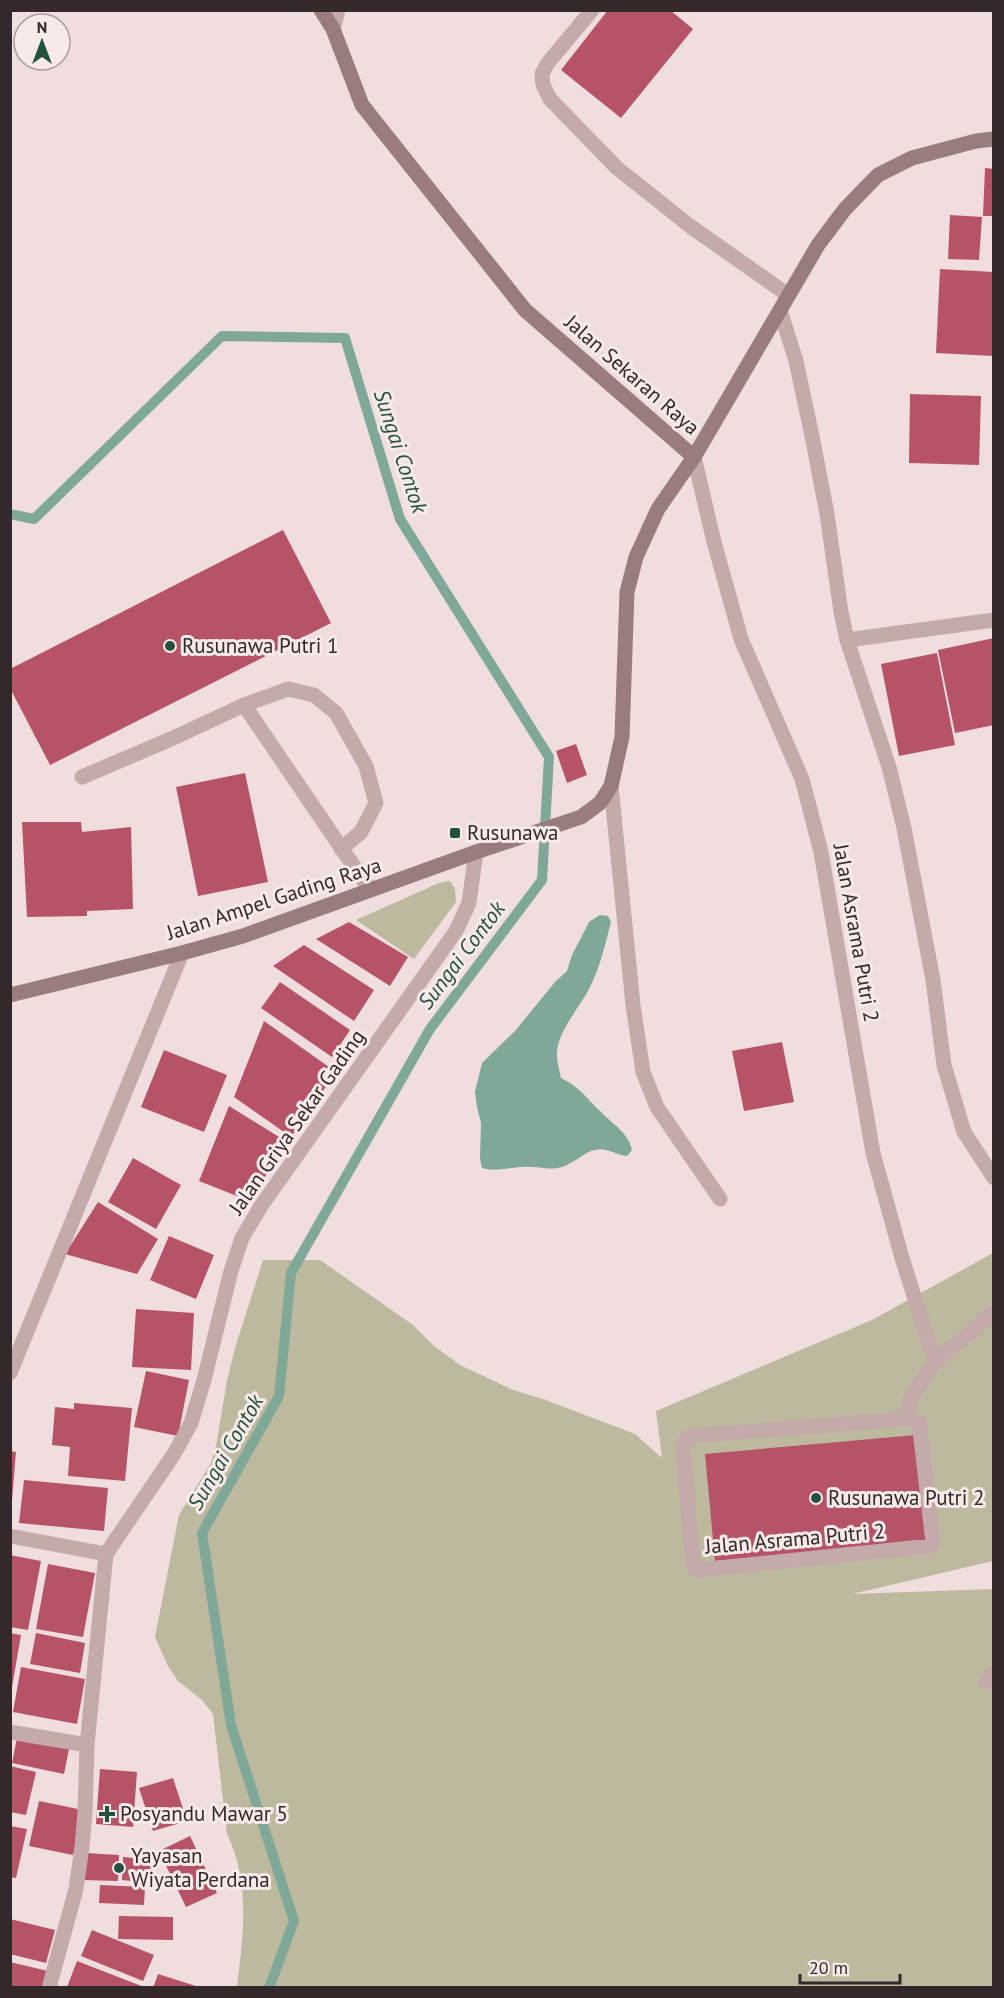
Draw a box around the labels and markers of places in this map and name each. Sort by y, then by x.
place label: Rusunawa Putri 1 [182,632,338,659]
marker: Rusunawa Putri 1 [163,639,177,653]
place label: Rusunawa [467,819,559,846]
marker: Rusunawa [448,826,462,840]
place label: Rusunawa Putri 2 [828,1484,984,1511]
marker: Rusunawa Putri 2 [809,1491,823,1505]
place label: Posyandu Mawar 5 [120,1800,288,1827]
marker: Posyandu Mawar 5 [98,1805,116,1823]
place label: Yayasan Wiyata Perdana [131,1842,270,1893]
marker: Yayasan Wiyata Perdana [112,1861,126,1875]

